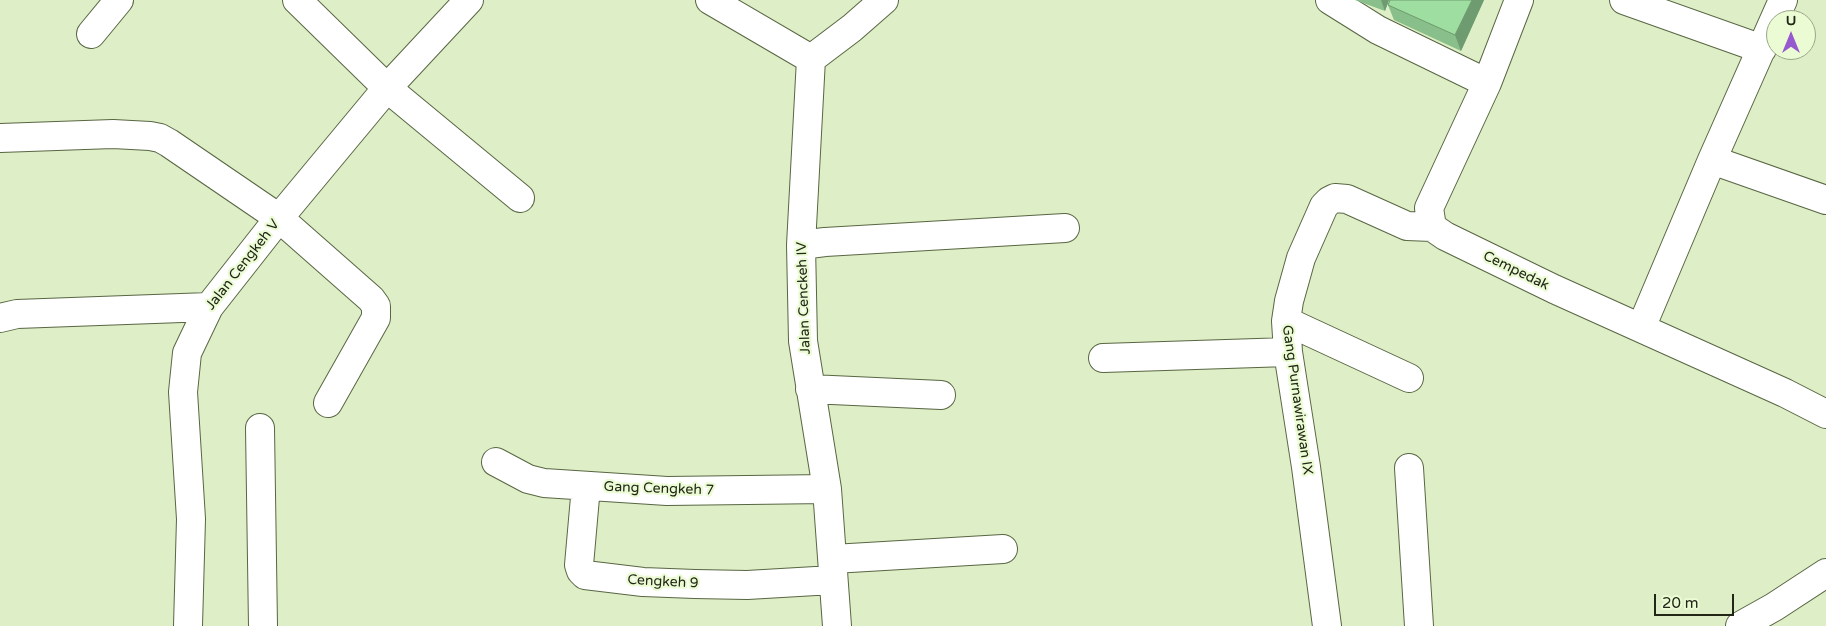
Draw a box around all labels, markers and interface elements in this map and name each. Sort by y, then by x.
north arrow [1766,10,1816,60]
text: U [1786,12,1796,29]
street label: Jalan Cengkeh V [203,216,283,314]
street label: Jalan Cenckeh IV [794,241,814,355]
street label: Cempedak [1480,248,1552,294]
street label: Gang Purnawirawan IX [1278,324,1316,476]
street label: Gang Cengkeh 7 [603,479,715,499]
street label: Cengkeh 9 [627,572,699,592]
scale bar [1656,584,1736,616]
text: 20 m [1662,594,1699,612]

